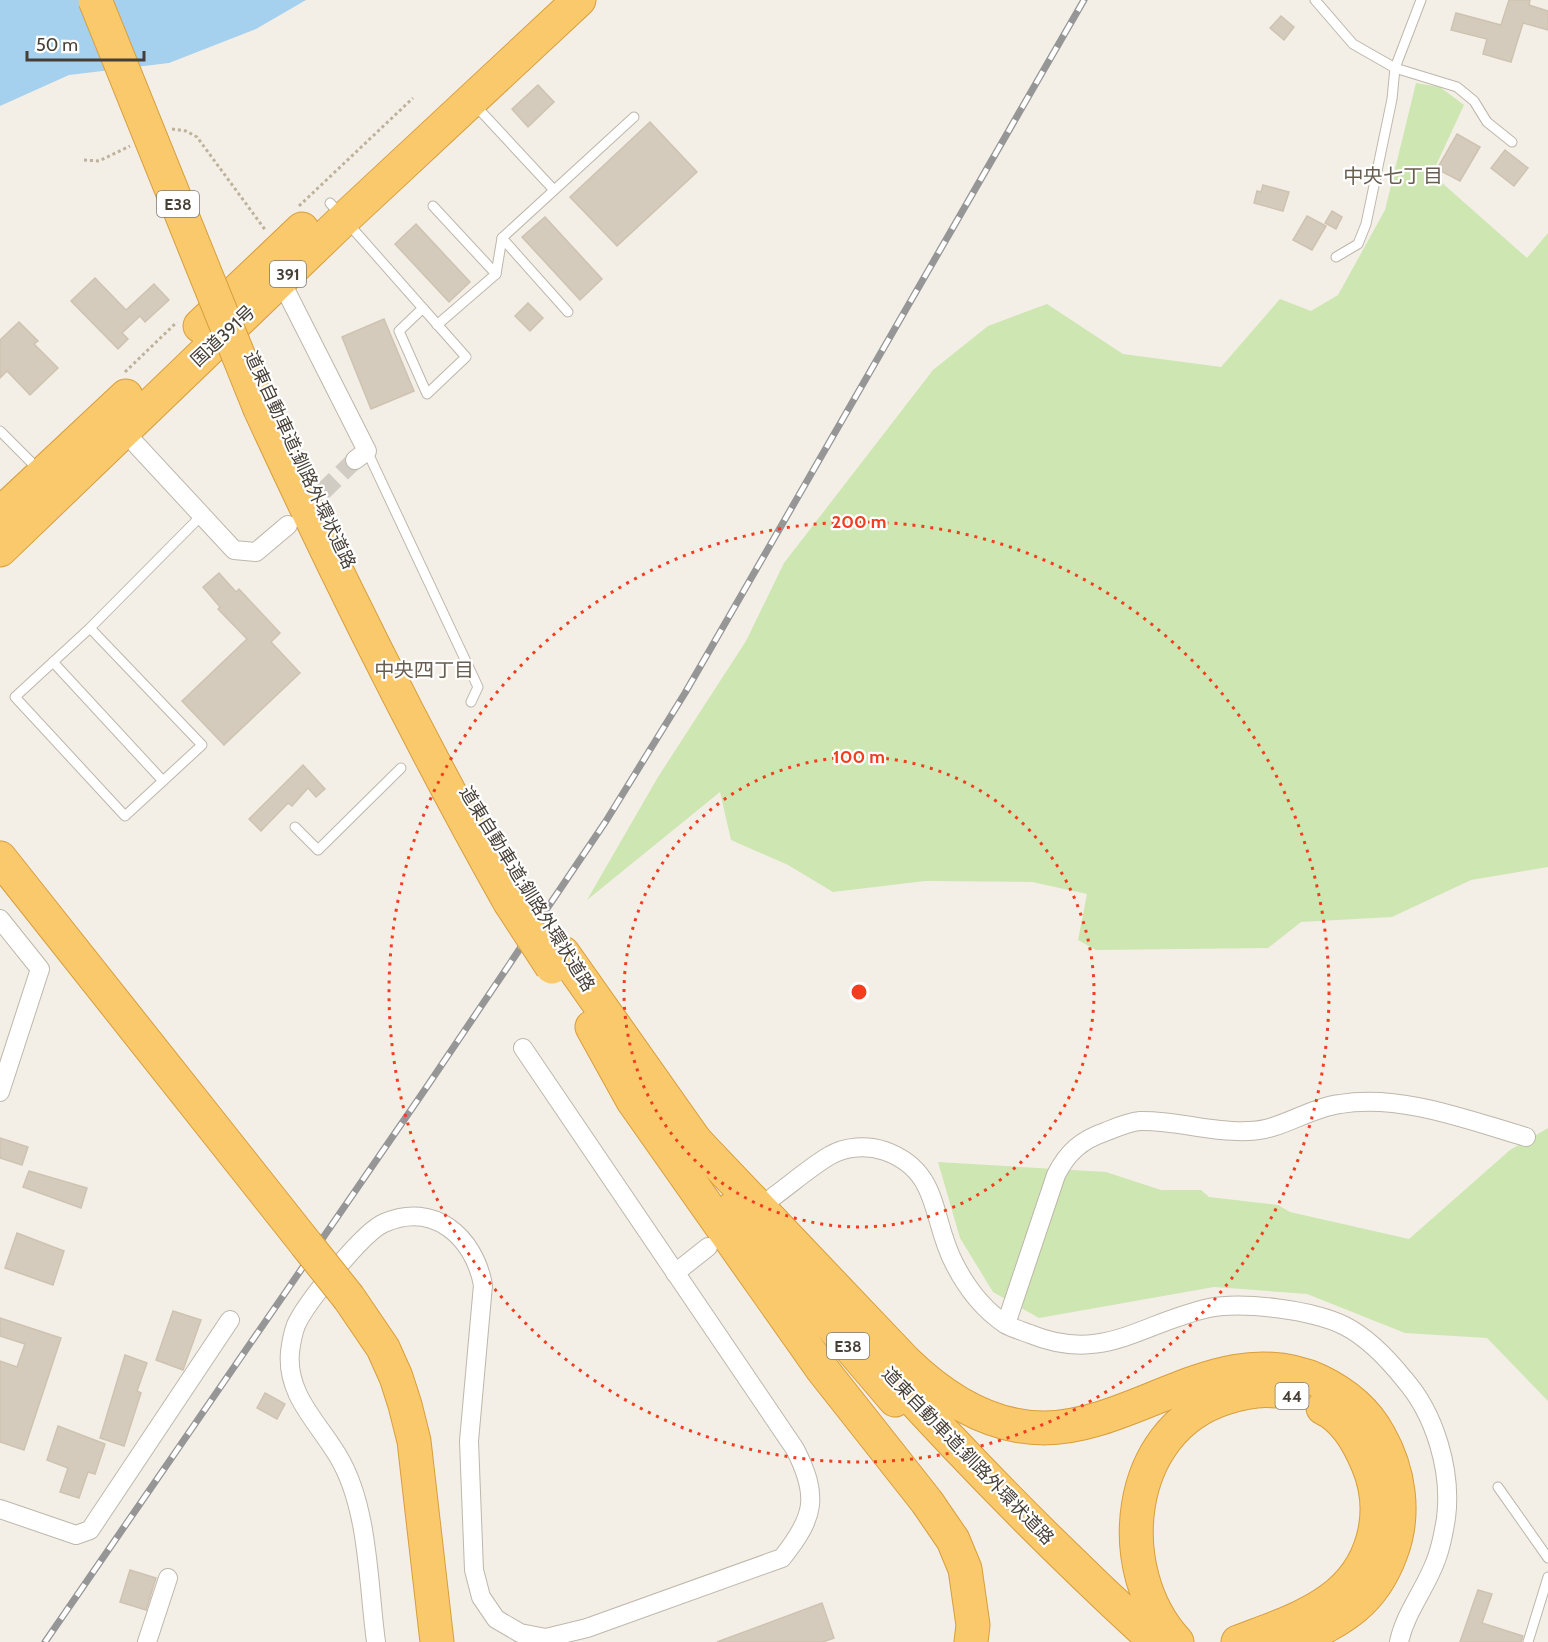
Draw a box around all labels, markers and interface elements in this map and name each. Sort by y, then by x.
scale bar [27,24,144,62]
text: 50 m [36,34,78,56]
district label: 中央七丁目 [1343,164,1443,188]
road number: E38 [157,191,199,217]
road number: 391 [270,261,306,287]
street label: 国道391号 [186,301,260,371]
street label: 道東自動車道;釧路外環状道路 [240,348,360,572]
text: 200 m [832,511,886,533]
district label: 中央四丁目 [374,658,474,682]
text: 100 m [833,746,885,768]
street label: 道東自動車道;釧路外環状道路 [455,782,599,996]
centre of rings [849,982,869,1002]
road number: E38 [827,1333,869,1359]
street label: 道東自動車道;釧路外環状道路 [877,1363,1059,1549]
road number: 44 [1276,1383,1308,1409]

